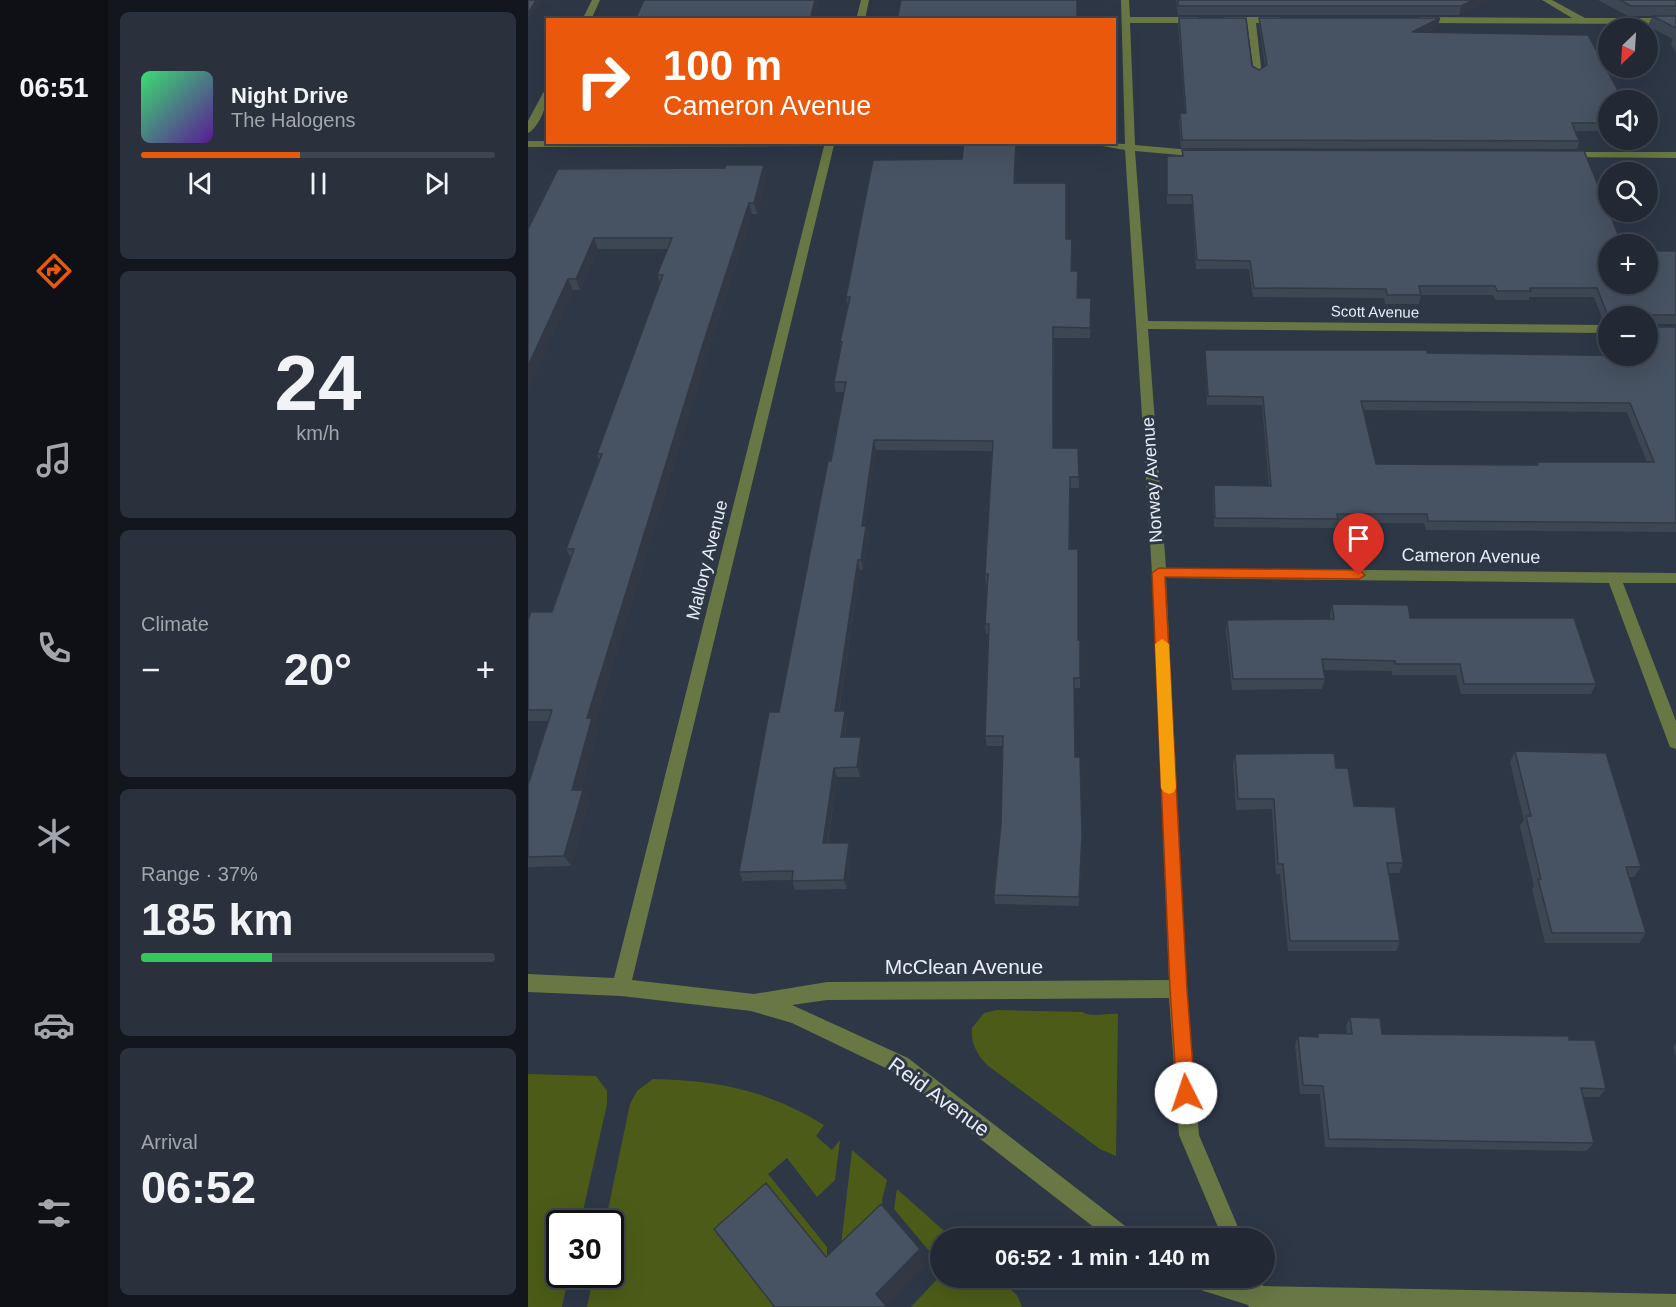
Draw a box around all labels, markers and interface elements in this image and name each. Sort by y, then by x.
north arrow [1598,18,1658,78]
map controls [1598,18,1658,366]
icon: right [564,42,642,120]
text: 100 m [663,42,782,89]
text: 06:51 [19,73,89,103]
text: Night Drive [231,83,348,108]
button: sound [1598,90,1658,150]
text: Cameron Avenue [663,91,871,121]
text: The Halogens [231,109,356,131]
button: search [1598,162,1658,222]
icon: previous [184,167,217,200]
icon: pause [302,167,335,200]
icon: next [420,167,453,200]
button: + [1598,234,1658,294]
icon: directions [33,250,75,292]
street label: Scott Avenue [1331,302,1419,321]
button: − [1598,306,1658,366]
text: 24 [275,339,361,427]
street label: Norway Avenue [1138,417,1166,543]
text: km/h [296,422,340,444]
icon: music [33,439,75,481]
street label: Mallory Avenue [682,498,732,622]
pin [1333,513,1384,575]
icon: arrive [1342,522,1375,555]
street label: Cameron Avenue [1401,545,1541,567]
text: Climate [141,613,209,635]
icon: phone [33,627,75,669]
text: 20° [284,644,352,695]
text: − [141,651,160,688]
text: + [476,651,495,688]
icon: climate [33,815,75,857]
text: Range · 37% [141,863,258,885]
text: 185 km [141,894,294,945]
street label: McClean Avenue [885,955,1043,978]
icon: car [33,1004,75,1046]
street label: Reid Avenue [885,1052,994,1141]
position arrow [1154,1061,1218,1125]
text: Arrival [141,1131,198,1153]
text: 06:52 [141,1162,256,1213]
icon: filters [33,1192,75,1234]
speed limit sign: 30 [546,1210,624,1288]
text: 06:52 · 1 min · 140 m [995,1245,1210,1270]

